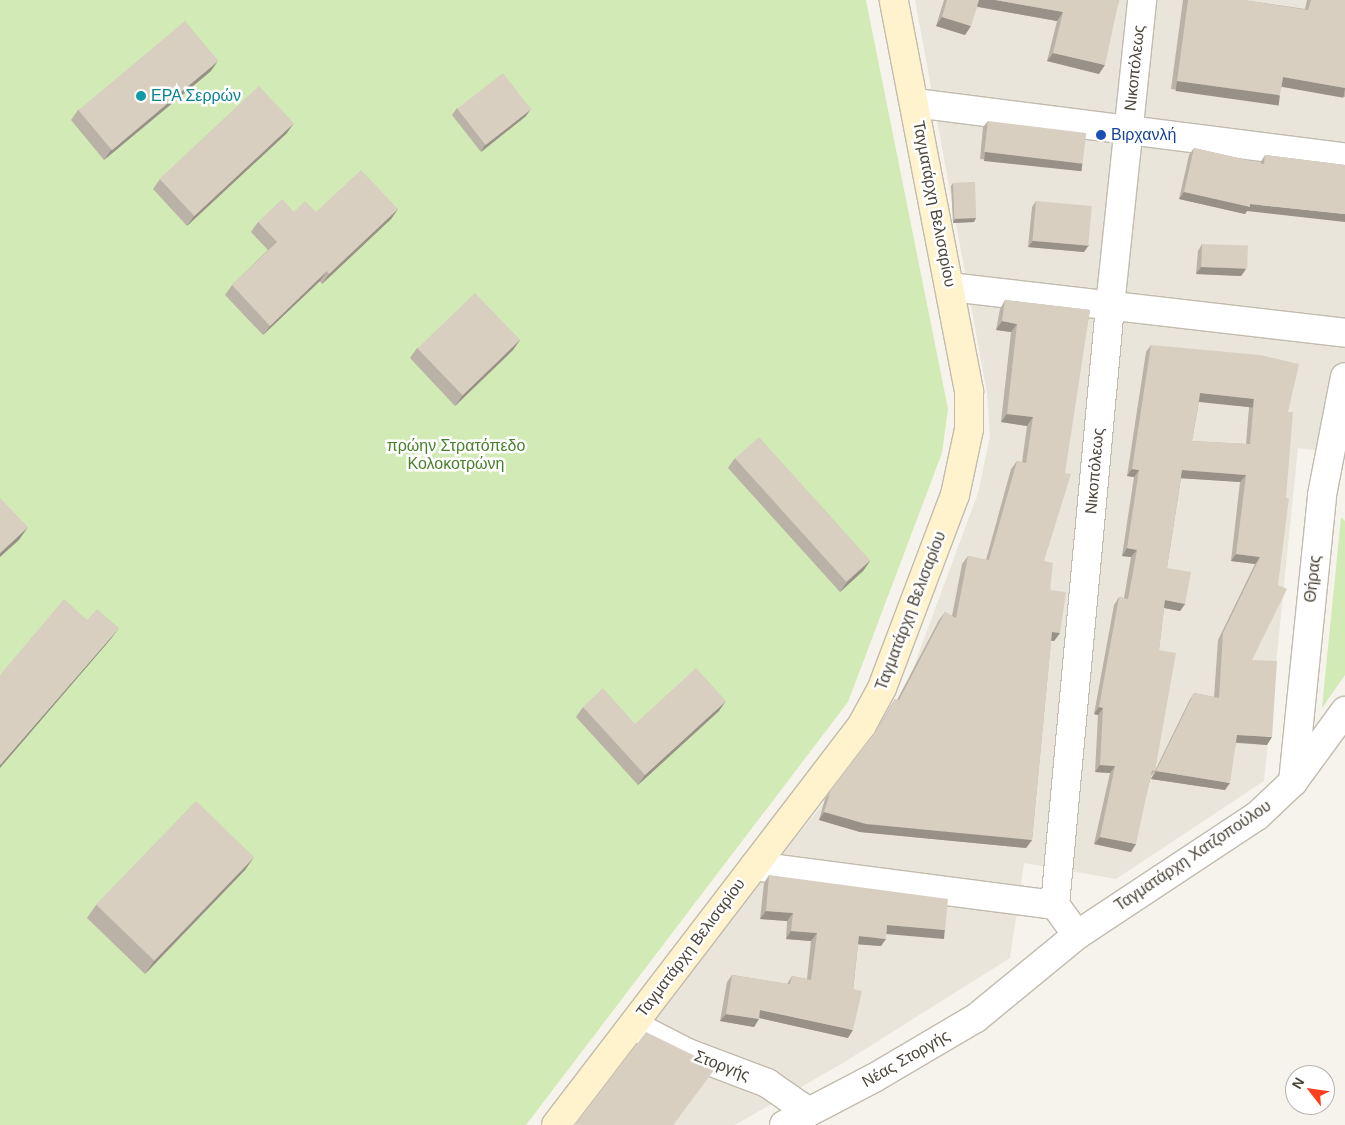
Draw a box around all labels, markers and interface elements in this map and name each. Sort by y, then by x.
street label: Νικοπόλεως [1121,24,1149,112]
place label: ΕΡΑ Σερρών [151,86,242,106]
marker: ΕΡΑ Σερρών [135,90,147,102]
street label: Ταγματάρχη Βελισαρίου [908,119,960,289]
place label: Βιρχανλή [1111,125,1176,145]
marker: Βιρχανλή [1095,129,1107,141]
street label: Νικοπόλεως [1082,427,1108,515]
park label: πρώην Στρατόπεδο Κολοκοτρώνη [387,436,525,474]
street label: Ταγματάρχη Βελισαρίου [872,529,950,693]
street label: Θήρας [1301,554,1325,604]
street label: Ταγματάρχη Χατζοπούλου [1111,796,1275,916]
street label: Ταγματάρχη Βελισαρίου [633,875,749,1021]
street label: Νέας Στοργής [859,1026,953,1092]
street label: Στοργής [692,1047,752,1085]
north arrow [1285,1065,1335,1115]
text: N [1288,1075,1307,1091]

